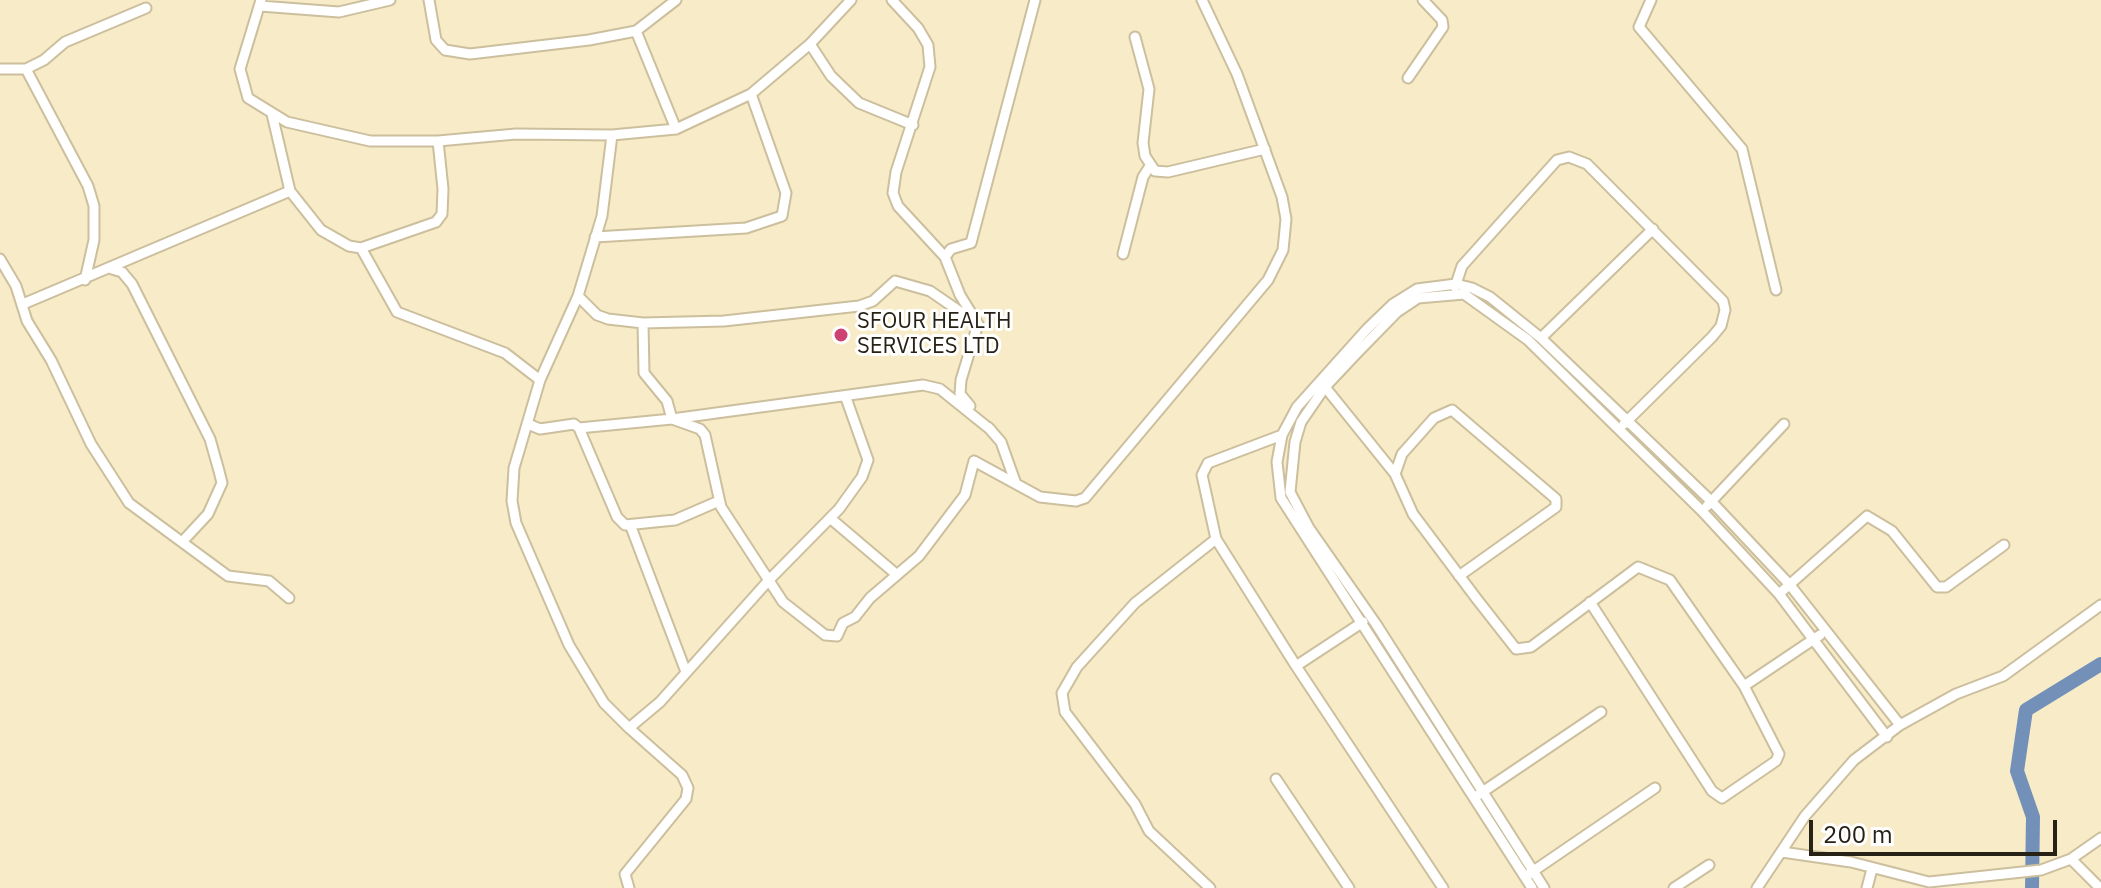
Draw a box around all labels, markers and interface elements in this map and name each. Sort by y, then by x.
place label: SFOUR HEALTH SERVICES LTD [857,309,1012,360]
marker: SFOUR HEALTH SERVICES LTD [832,326,850,344]
scale bar [1813,804,2061,854]
text: 200 m [1823,818,1893,850]

